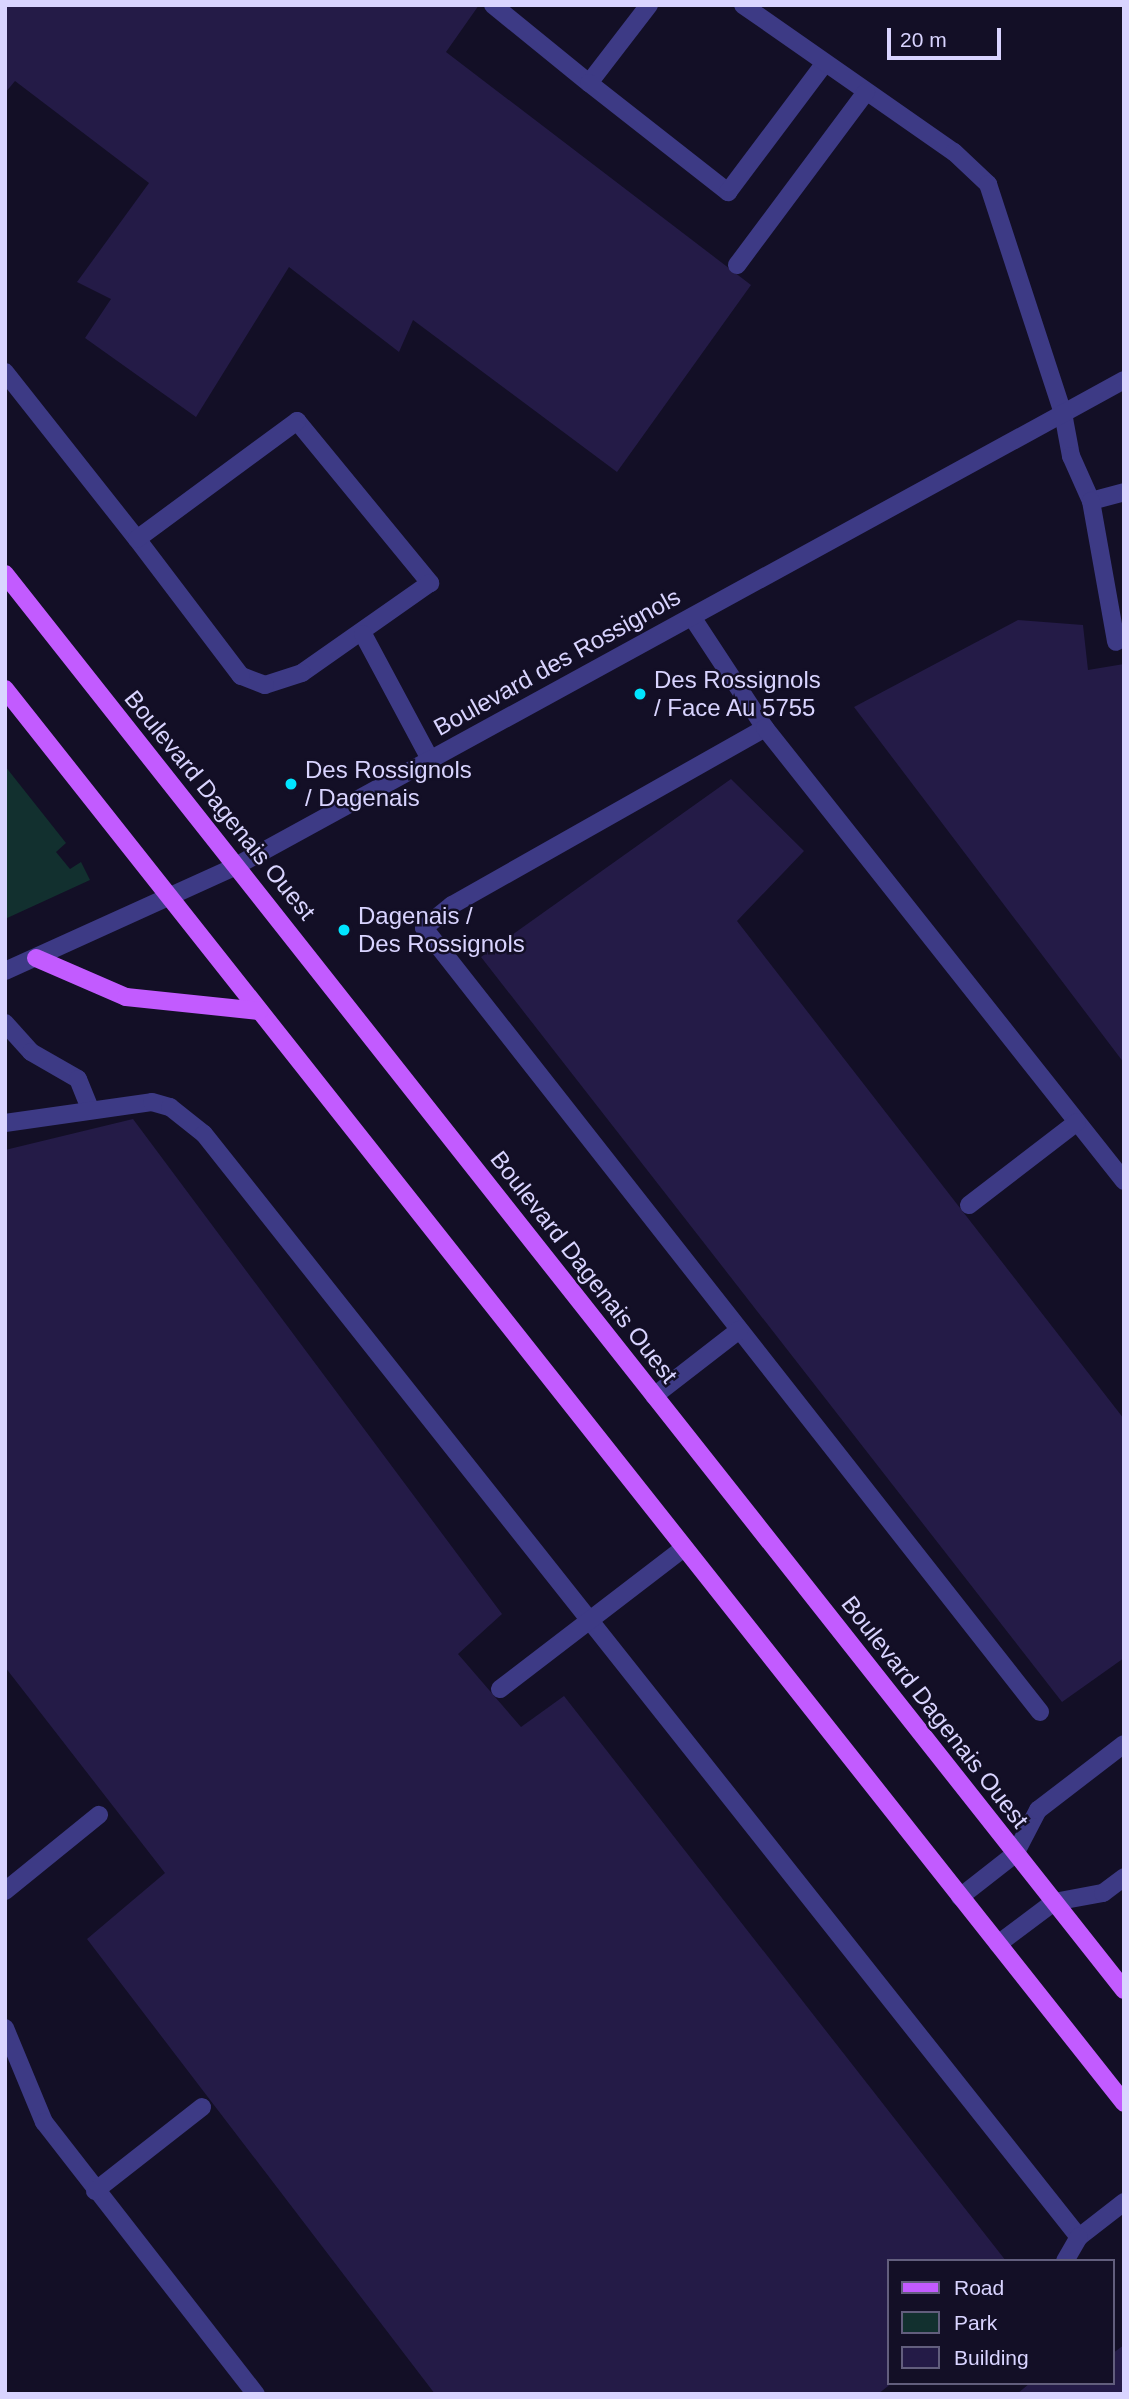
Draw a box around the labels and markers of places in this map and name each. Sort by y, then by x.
place label: Des Rossignols / Face Au 5755 [654,666,821,722]
marker: Des Rossignols / Face Au 5755 [632,686,648,702]
place label: Des Rossignols / Dagenais [305,756,472,812]
marker: Des Rossignols / Dagenais [283,776,299,792]
place label: Dagenais / Des Rossignols [358,902,525,958]
marker: Dagenais / Des Rossignols [336,922,352,938]

